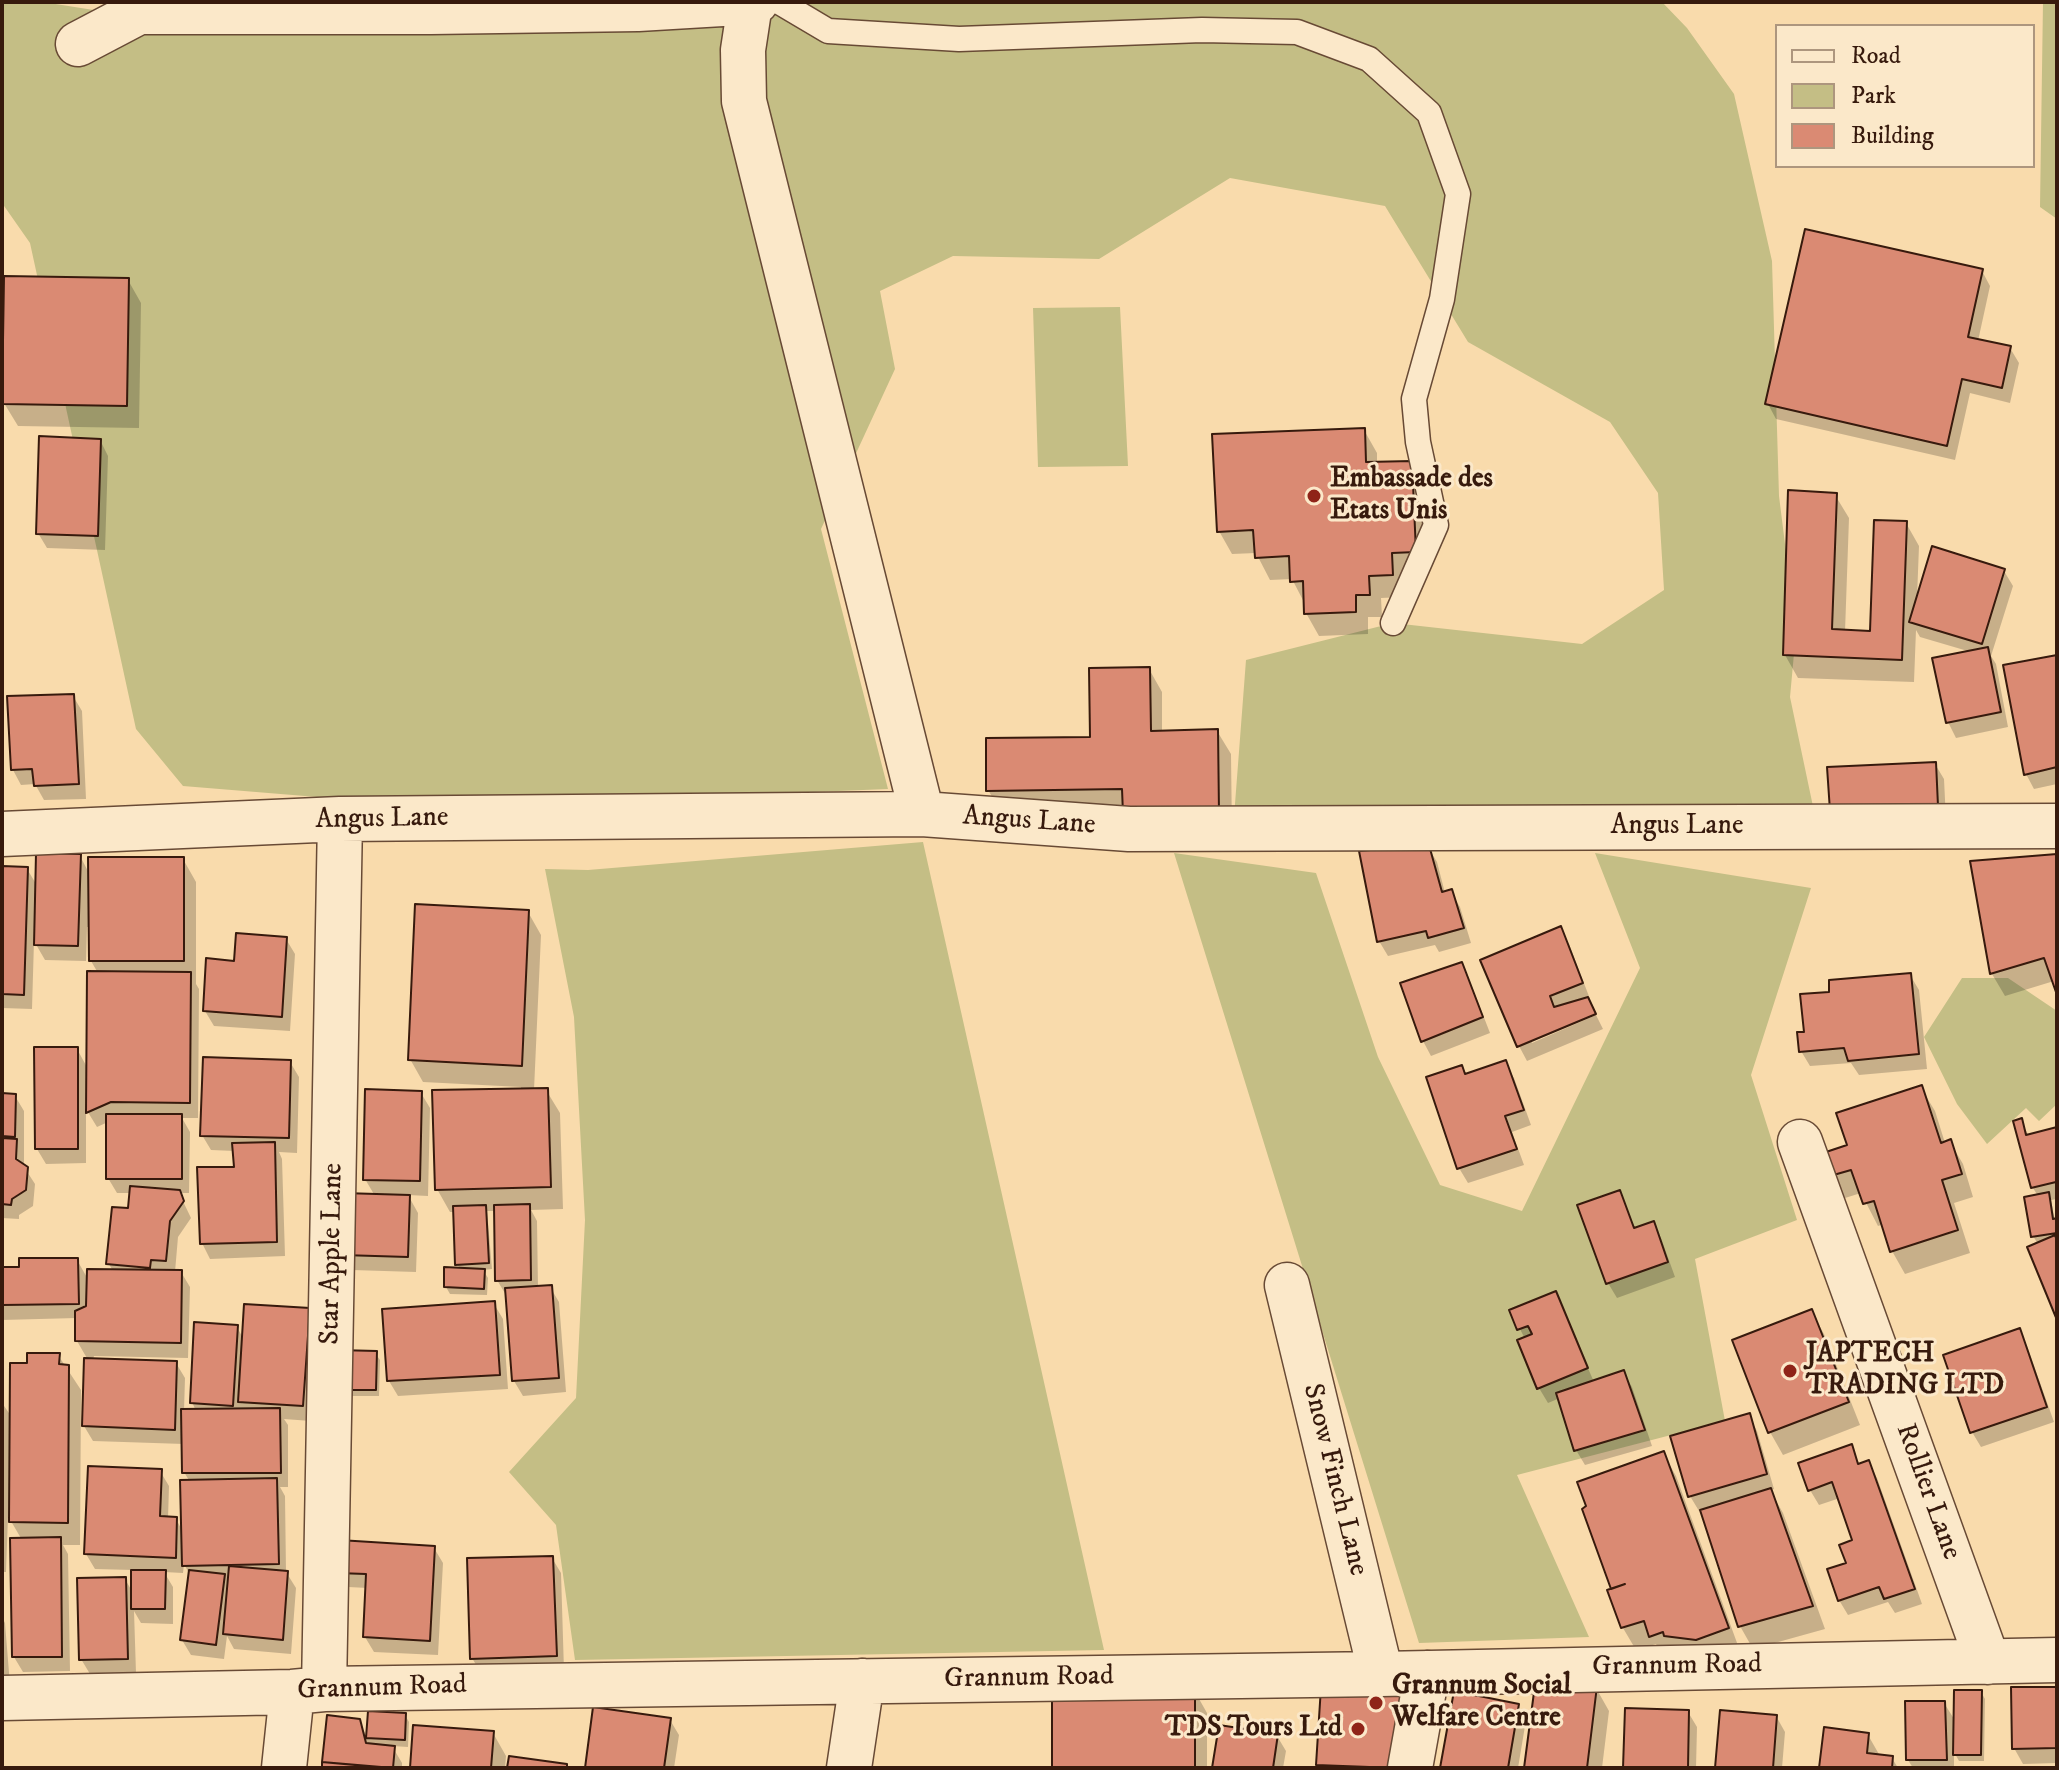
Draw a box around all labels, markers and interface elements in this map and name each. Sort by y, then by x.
legend [1775,24,2035,168]
text: Road [1851,41,1901,71]
text: Park [1851,81,1896,111]
text: Building [1851,121,1934,151]
place label: Embassade des Etats Unis [1330,463,1493,529]
marker: Embassade des Etats Unis [1305,487,1323,505]
street label: Angus Lane [961,801,1097,843]
street label: Angus Lane [315,802,449,838]
street label: Angus Lane [1610,810,1744,844]
street label: Star Apple Lane [315,1163,351,1345]
place label: JAPTECH TRADING LTD [1806,1338,2004,1404]
marker: JAPTECH TRADING LTD [1781,1362,1799,1380]
street label: Snow Finch Lane [1294,1381,1374,1579]
street label: Rollier Lane [1887,1419,1967,1565]
street label: Grannum Road [1592,1649,1762,1685]
street label: Grannum Road [944,1661,1114,1697]
street label: Grannum Road [297,1669,467,1709]
place label: Grannum Social Welfare Centre [1392,1670,1571,1736]
marker: Grannum Social Welfare Centre [1367,1694,1385,1712]
place label: TDS Tours Ltd [1165,1712,1342,1746]
marker: TDS Tours Ltd [1349,1720,1367,1738]

